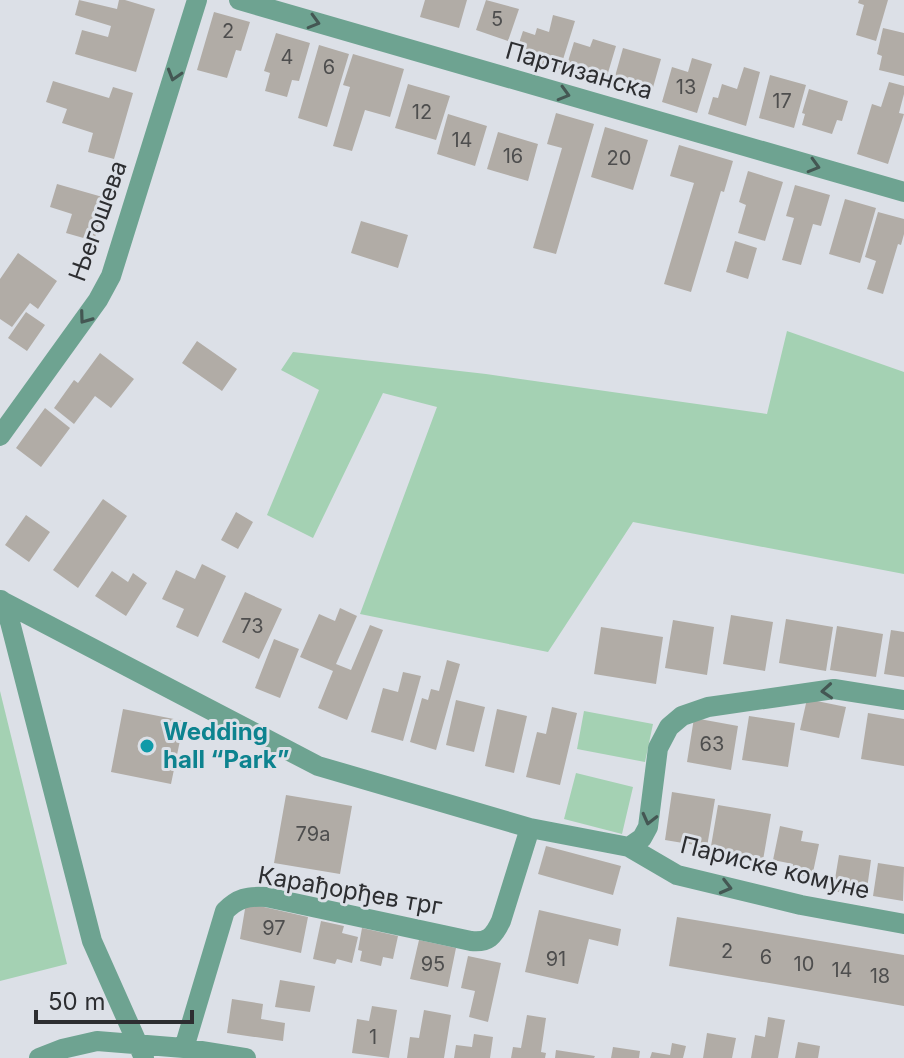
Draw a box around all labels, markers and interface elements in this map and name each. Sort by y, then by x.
house number: 5 [491,7,503,31]
one-way arrow [307,13,321,29]
house number: 2 [222,19,234,43]
street label: Партизанска [502,36,656,105]
house number: 4 [281,45,293,69]
house number: 6 [323,55,335,79]
one-way arrow [167,67,183,81]
house number: 13 [676,75,696,99]
one-way arrow [557,85,570,101]
house number: 17 [772,89,792,113]
house number: 12 [412,100,432,124]
house number: 14 [451,128,473,152]
house number: 16 [503,144,523,168]
house number: 20 [607,146,631,170]
street label: Његошева [62,157,133,285]
one-way arrow [806,157,820,173]
one-way arrow [81,309,95,323]
house number: 73 [240,614,264,638]
one-way arrow [820,682,833,699]
place label: Wedding hall “Park” [163,717,290,774]
house number: 63 [700,732,724,756]
marker: Wedding hall “Park” [138,737,156,755]
one-way arrow [641,811,658,825]
house number: 79a [296,822,330,846]
street label: Париске комуне [677,830,873,905]
street label: Карађорђев трг [256,860,444,921]
one-way arrow [719,878,733,895]
house number: 97 [262,916,286,940]
house number: 2 [721,939,733,963]
house number: 6 [760,945,772,969]
house number: 91 [546,947,566,971]
house number: 95 [421,952,445,976]
house number: 10 [794,952,814,976]
house number: 14 [831,958,853,982]
house number: 18 [870,964,890,988]
scale bar [36,974,192,1024]
text: 50 m [48,987,106,1016]
house number: 1 [369,1025,377,1049]

